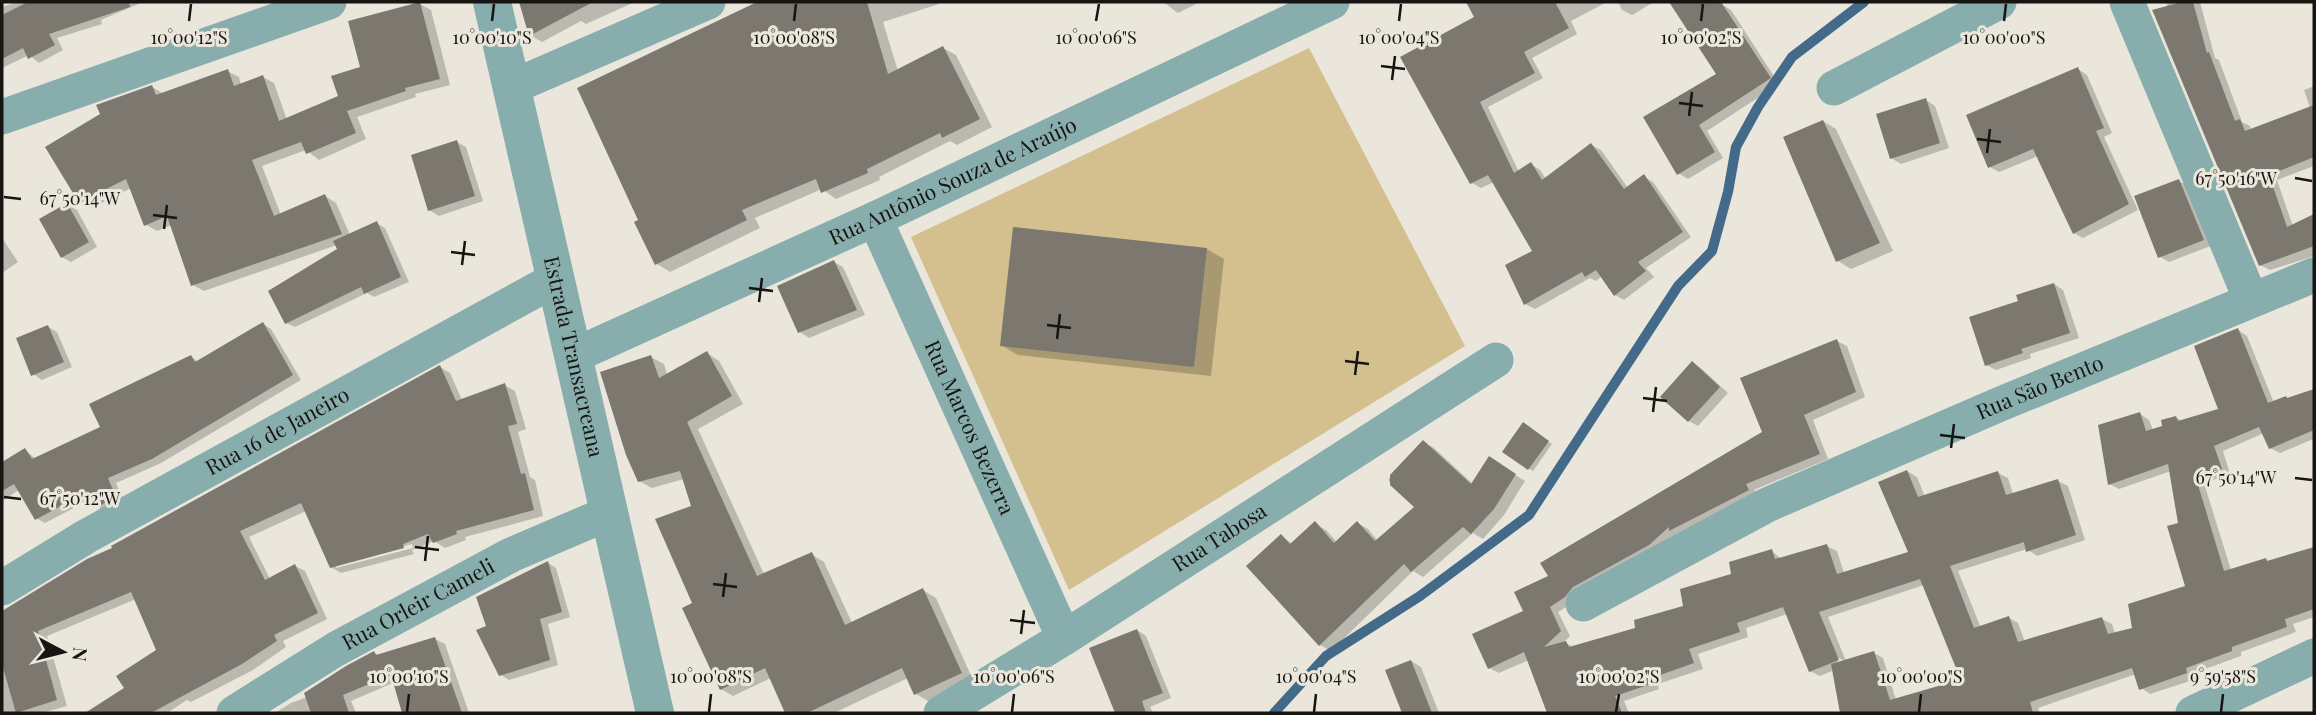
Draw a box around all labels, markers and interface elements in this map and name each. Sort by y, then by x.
text: 10°00'12"S [150,25,228,49]
text: 10°00'10"S [452,25,532,49]
text: 10°00'08"S [753,25,835,49]
text: 10°00'06"S [1055,25,1137,49]
text: 10°00'04"S [1358,25,1440,49]
text: 10°00'02"S [1660,25,1742,49]
text: 10°00'00"S [1962,25,2046,49]
street label: Rua Antônio Souza de Araújo [824,109,1081,250]
text: 67°50'16"W [2195,166,2277,190]
text: 67°50'14"W [40,186,121,210]
street label: Estrada Transacreana [539,253,612,460]
street label: Rua Marcos Bezerra [919,335,1023,519]
street label: Rua São Bento [1971,347,2107,425]
street label: Rua 16 de Janeiro [200,379,353,480]
text: 67°50'14"W [2196,465,2277,489]
text: 67°50'12"W [40,486,121,510]
street label: Rua Tabosa [1166,495,1272,577]
street label: Rua Orleir Cameli [336,551,499,655]
north arrow [28,617,98,687]
text: N [67,646,95,663]
text: 10°00'10"S [369,664,449,688]
text: 10°00'08"S [670,664,752,688]
text: 10°00'06"S [973,664,1055,688]
text: 10°00'04"S [1275,664,1357,688]
text: 10°00'02"S [1578,664,1660,688]
text: 10°00'00"S [1879,664,1963,688]
text: 9°59'58"S [2190,664,2256,688]

